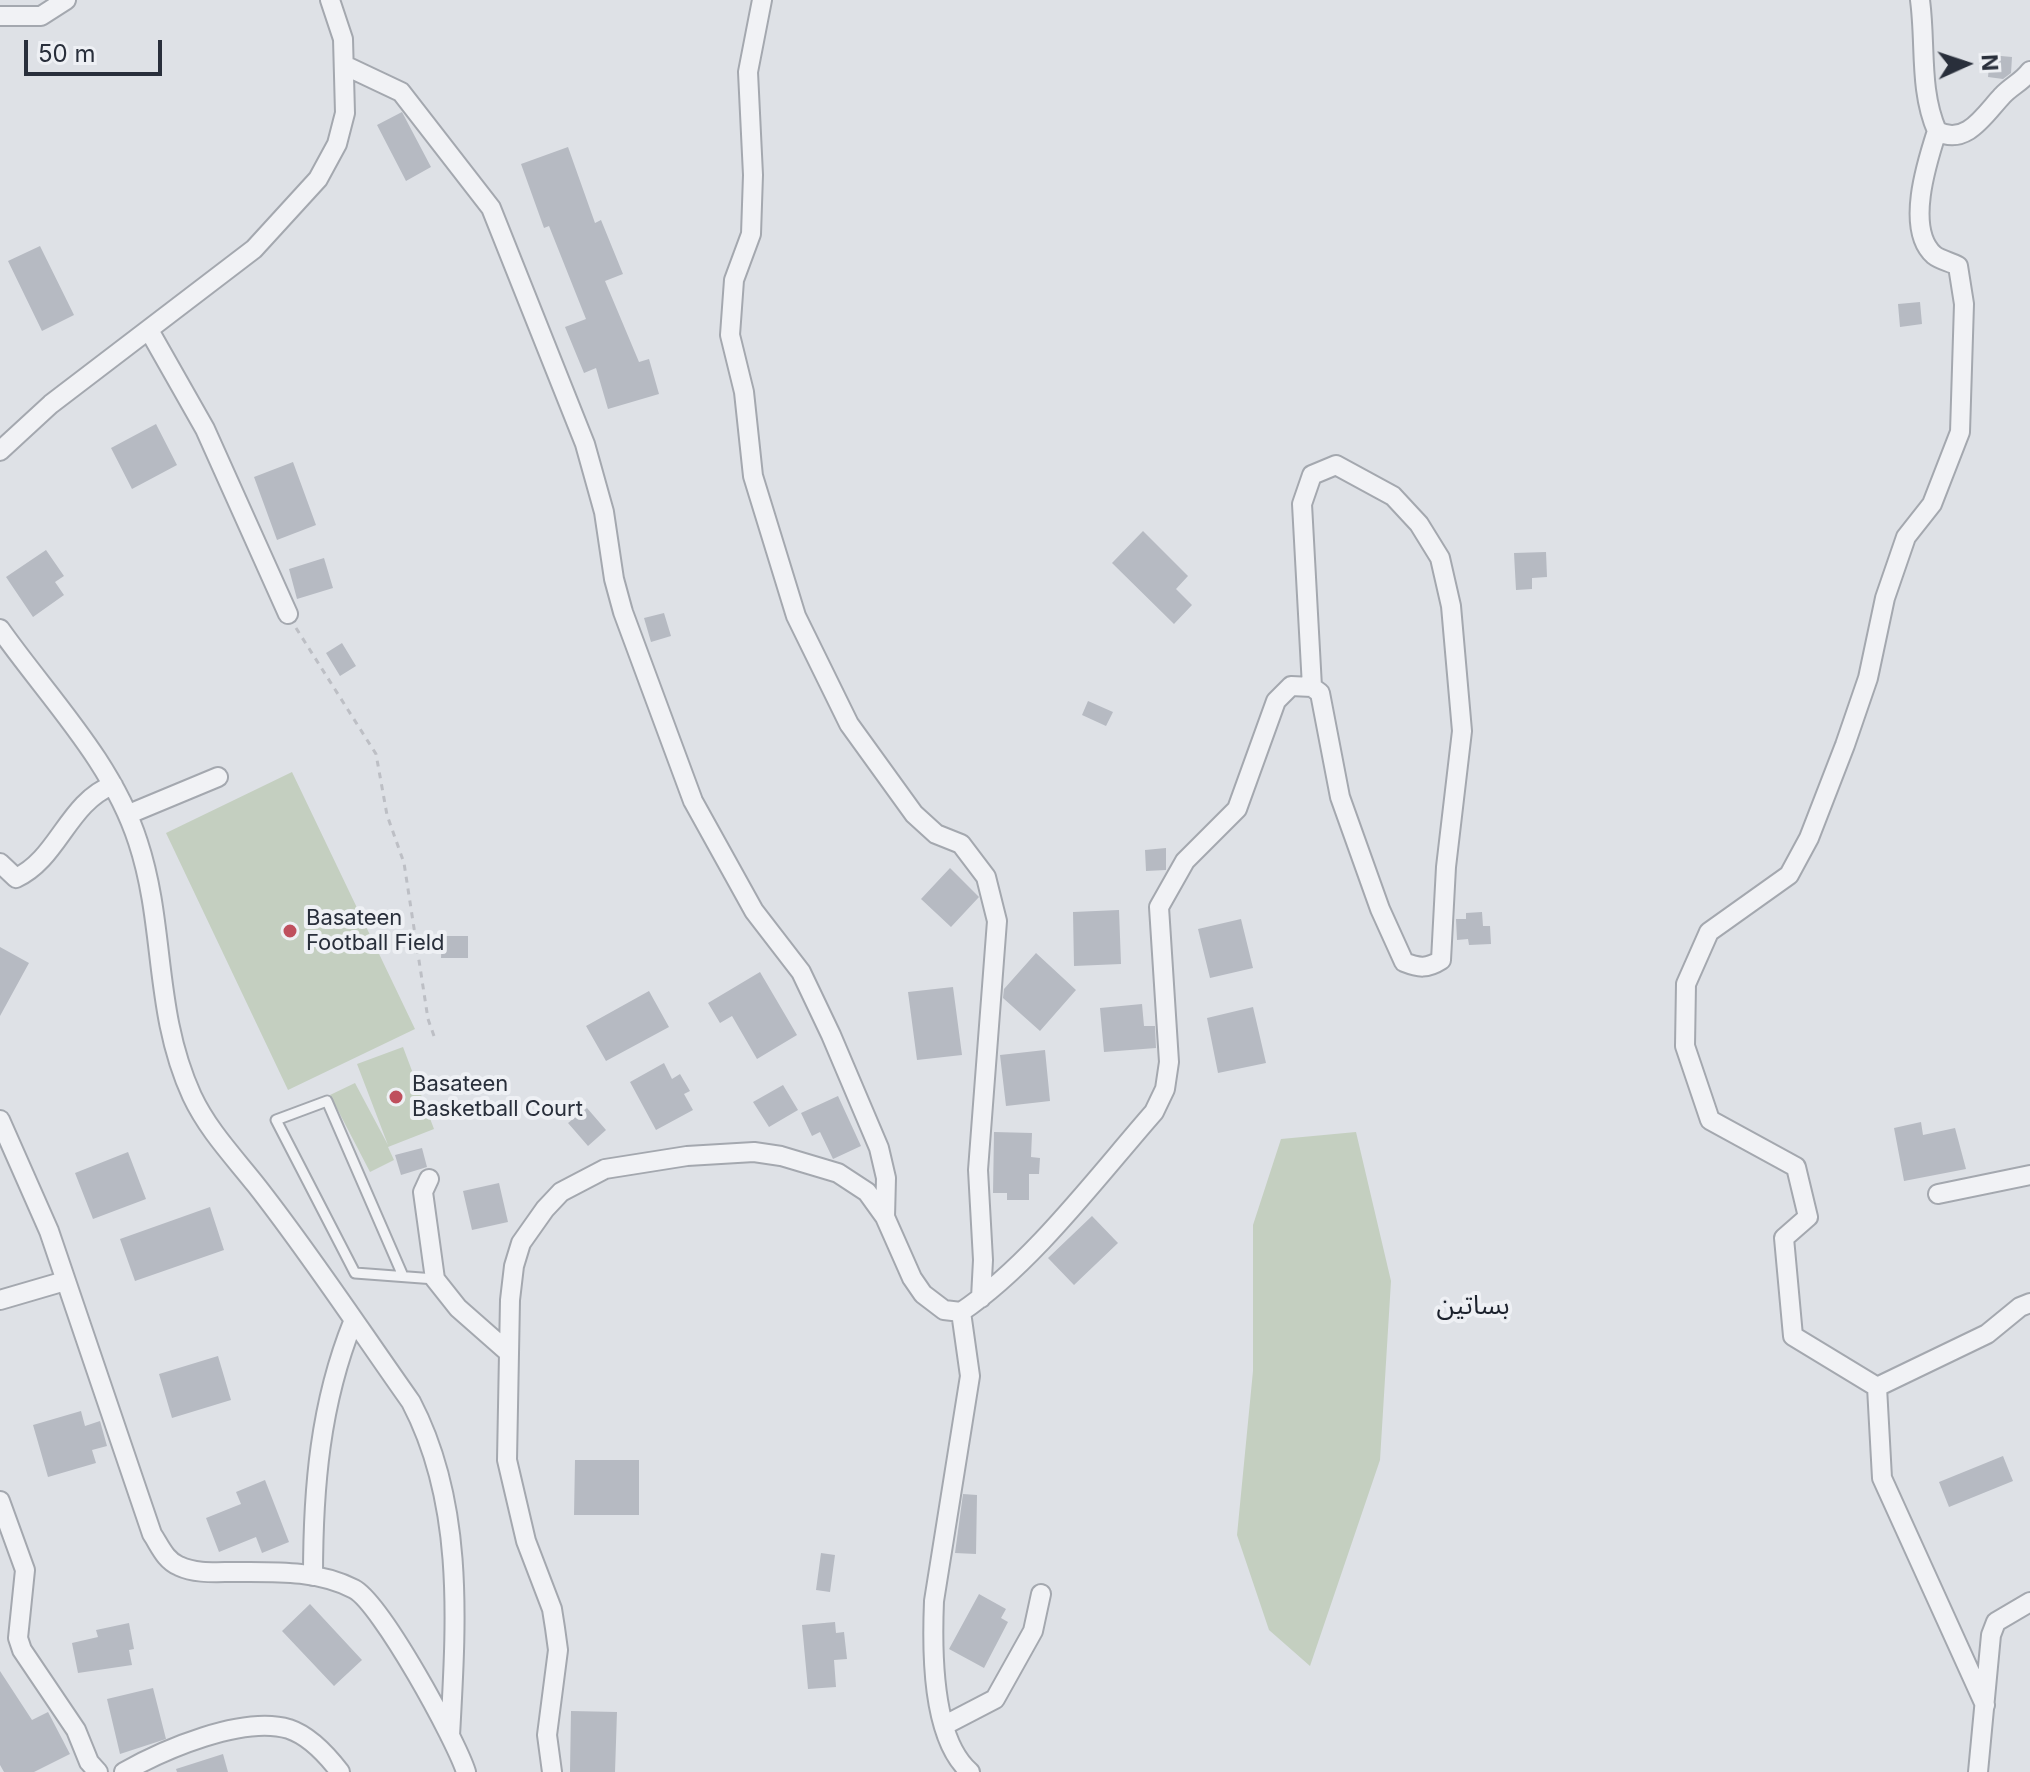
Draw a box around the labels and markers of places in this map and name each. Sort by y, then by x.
place label: Basateen Football Field [306,905,445,956]
marker: Basateen Football Field [281,922,299,940]
place label: Basateen Basketball Court [412,1071,583,1122]
marker: Basateen Basketball Court [387,1088,405,1106]

